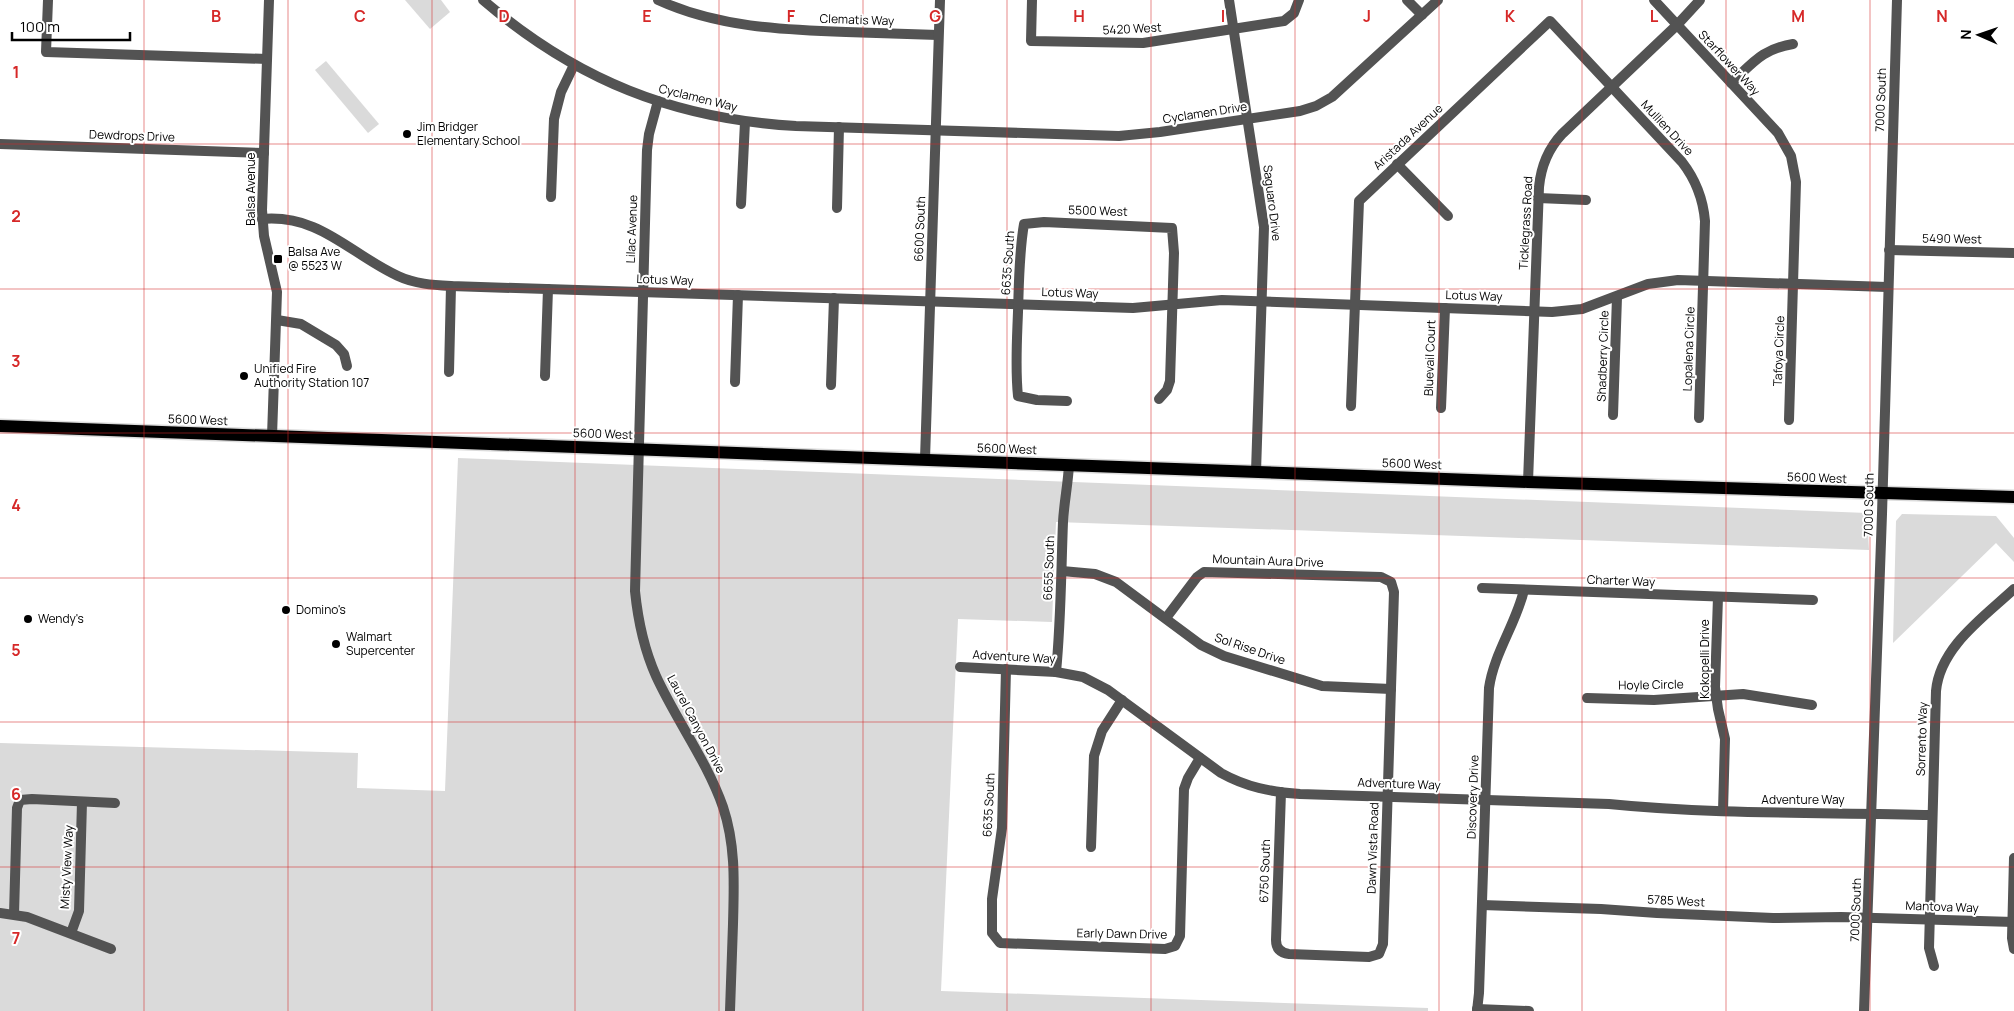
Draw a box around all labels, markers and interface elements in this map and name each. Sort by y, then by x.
text: B [211,5,221,27]
text: C [354,5,366,27]
text: D [498,5,510,27]
text: E [642,5,652,27]
text: F [787,5,796,27]
text: G [929,5,941,27]
text: H [1073,5,1085,27]
text: I [1221,5,1225,27]
text: J [1363,5,1371,27]
text: K [1505,5,1516,27]
text: L [1650,5,1659,27]
text: M [1791,5,1805,27]
text: N [1936,5,1948,27]
scale bar [12,10,130,42]
street label: Clematis Way [819,10,895,29]
north arrow [1954,10,2004,60]
text: 100 m [20,16,60,37]
street label: 5420 West [1102,18,1162,39]
street label: Starflower Way [1695,26,1765,100]
text: N [1956,29,1975,40]
text: 1 [12,61,20,83]
street label: 7000 South [1871,68,1890,132]
street label: Cyclamen Way [657,80,740,116]
street label: Mullien Drive [1637,96,1697,159]
street label: Cyclamen Drive [1162,97,1248,128]
street label: Aristada Avenue [1369,100,1446,173]
place label: Jim Bridger Elementary School [417,118,520,149]
street label: Dewdrops Drive [89,126,175,145]
marker: Jim Bridger Elementary School [401,128,413,140]
street label: Balsa Avenue [242,152,259,226]
street label: Saguaro Drive [1259,164,1286,242]
street label: Ticklegrass Road [1515,176,1536,270]
street label: Lilac Avenue [622,194,641,264]
street label: 6600 South [910,196,929,262]
street label: 5500 West [1068,201,1128,220]
text: 2 [11,205,21,227]
street label: 5490 West [1922,229,1982,248]
street label: 6635 South [997,230,1018,296]
place label: Balsa Ave @ 5523 W [288,243,343,274]
marker: Balsa Ave @ 5523 W [272,253,284,265]
street label: Lotus Way [636,270,695,289]
street label: Lotus Way [1041,283,1100,302]
street label: Lotus Way [1445,286,1504,305]
street label: Lopalena Circle [1679,306,1698,392]
street label: Shadberry Circle [1592,310,1613,402]
street label: Tafoya Circle [1769,315,1788,387]
street label: Bluevail Court [1420,319,1439,396]
text: 3 [11,350,21,372]
place label: Unified Fire Authority Station 107 [254,360,369,391]
marker: Unified Fire Authority Station 107 [238,370,250,382]
street label: 5600 West [168,410,229,429]
street label: 5600 West [573,424,634,443]
street label: 5600 West [977,439,1038,458]
street label: 5600 West [1382,454,1443,473]
street label: 5600 West [1787,468,1848,487]
street label: 7000 South [1859,473,1878,537]
text: 4 [11,494,21,516]
street label: 6655 South [1039,535,1058,601]
street label: Mountain Aura Drive [1212,550,1324,571]
street label: Charter Way [1587,571,1656,590]
place label: Domino's [296,601,346,618]
marker: Domino's [280,604,292,616]
place label: Wendy's [38,610,84,627]
marker: Wendy's [22,613,34,625]
street label: Kokopelli Drive [1696,619,1713,699]
place label: Walmart Supercenter [346,628,416,659]
street label: Sol Rise Drive [1212,628,1288,669]
marker: Walmart Supercenter [330,638,342,650]
text: 5 [11,639,21,661]
street label: Adventure Way [972,646,1057,667]
street label: Laurel Canyon Drive [663,672,730,776]
street label: Hoyle Circle [1618,675,1684,694]
street label: Sorrento Way [1912,701,1931,776]
street label: Discovery Drive [1463,755,1482,839]
street label: 6635 South [978,772,999,838]
street label: Adventure Way [1357,774,1442,793]
text: 6 [11,783,21,805]
street label: Adventure Way [1761,791,1845,808]
street label: Dawn Vista Road [1362,802,1383,894]
street label: Misty View Way [56,824,77,909]
street label: 6750 South [1255,839,1274,903]
street label: 7000 South [1846,878,1865,942]
street label: 5785 West [1647,890,1706,911]
street label: Mantova Way [1905,897,1980,916]
street label: Early Dawn Drive [1077,924,1167,943]
text: 7 [12,927,20,949]

